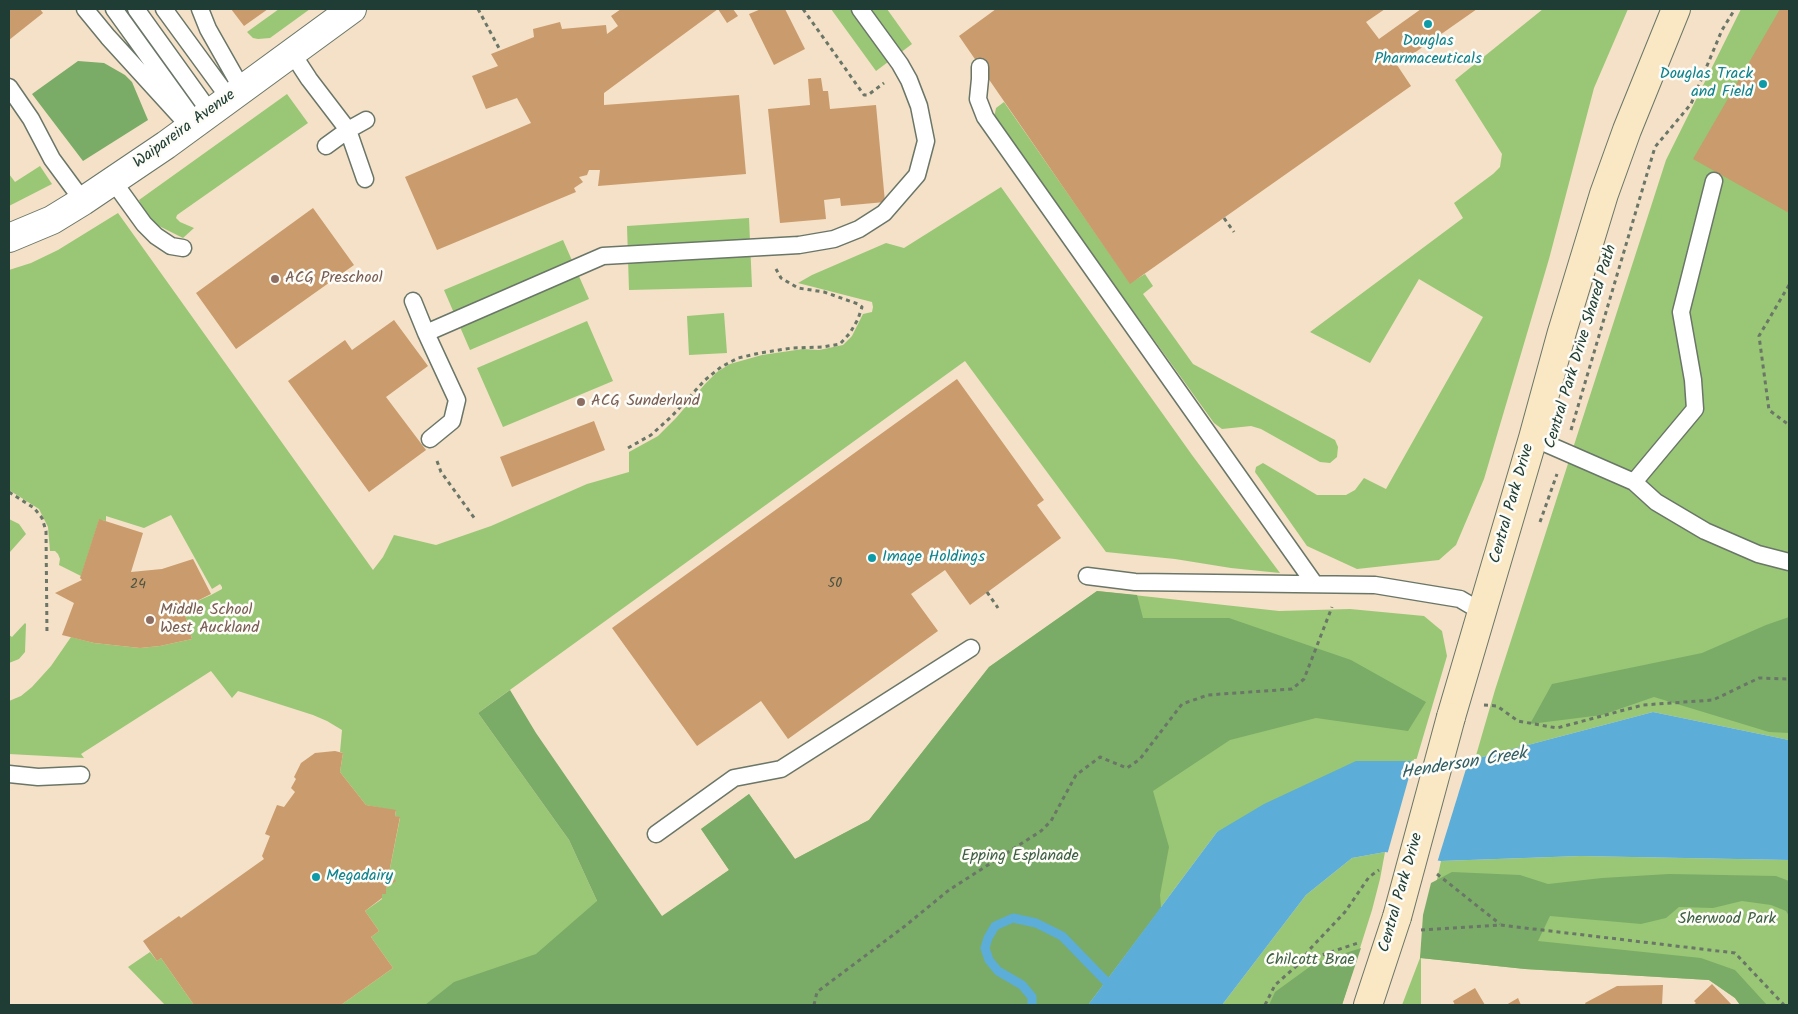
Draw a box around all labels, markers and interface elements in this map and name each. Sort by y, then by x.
marker: Douglas Pharmaceuticals [1422,18,1434,30]
place label: Douglas Pharmaceuticals [1374,32,1482,70]
place label: Douglas Track and Field [1659,65,1753,103]
marker: Douglas Track and Field [1757,78,1769,90]
street label: Waipareira Avenue [130,86,240,174]
street label: Central Park Drive Shared Path [1542,243,1622,451]
place label: ACG Preschool [285,269,383,289]
marker: ACG Preschool [269,273,281,285]
place label: ACG Sunderland [591,392,700,412]
marker: ACG Sunderland [575,396,587,408]
street label: Central Park Drive [1487,442,1539,566]
place label: Image Holdings [882,548,985,568]
marker: Image Holdings [866,552,878,564]
house number: 50 [828,577,842,593]
house number: 24 [130,578,146,594]
place label: Middle School West Auckland [160,601,259,639]
marker: Middle School West Auckland [144,614,156,626]
water label: Henderson Creek [1400,744,1528,786]
street label: Central Park Drive [1376,831,1428,955]
park label: Epping Esplanade [961,847,1079,867]
place label: Megadairy [326,867,393,887]
marker: Megadairy [310,871,322,883]
park label: Sherwood Park [1678,910,1776,930]
park label: Chilcott Brae [1265,951,1355,971]

